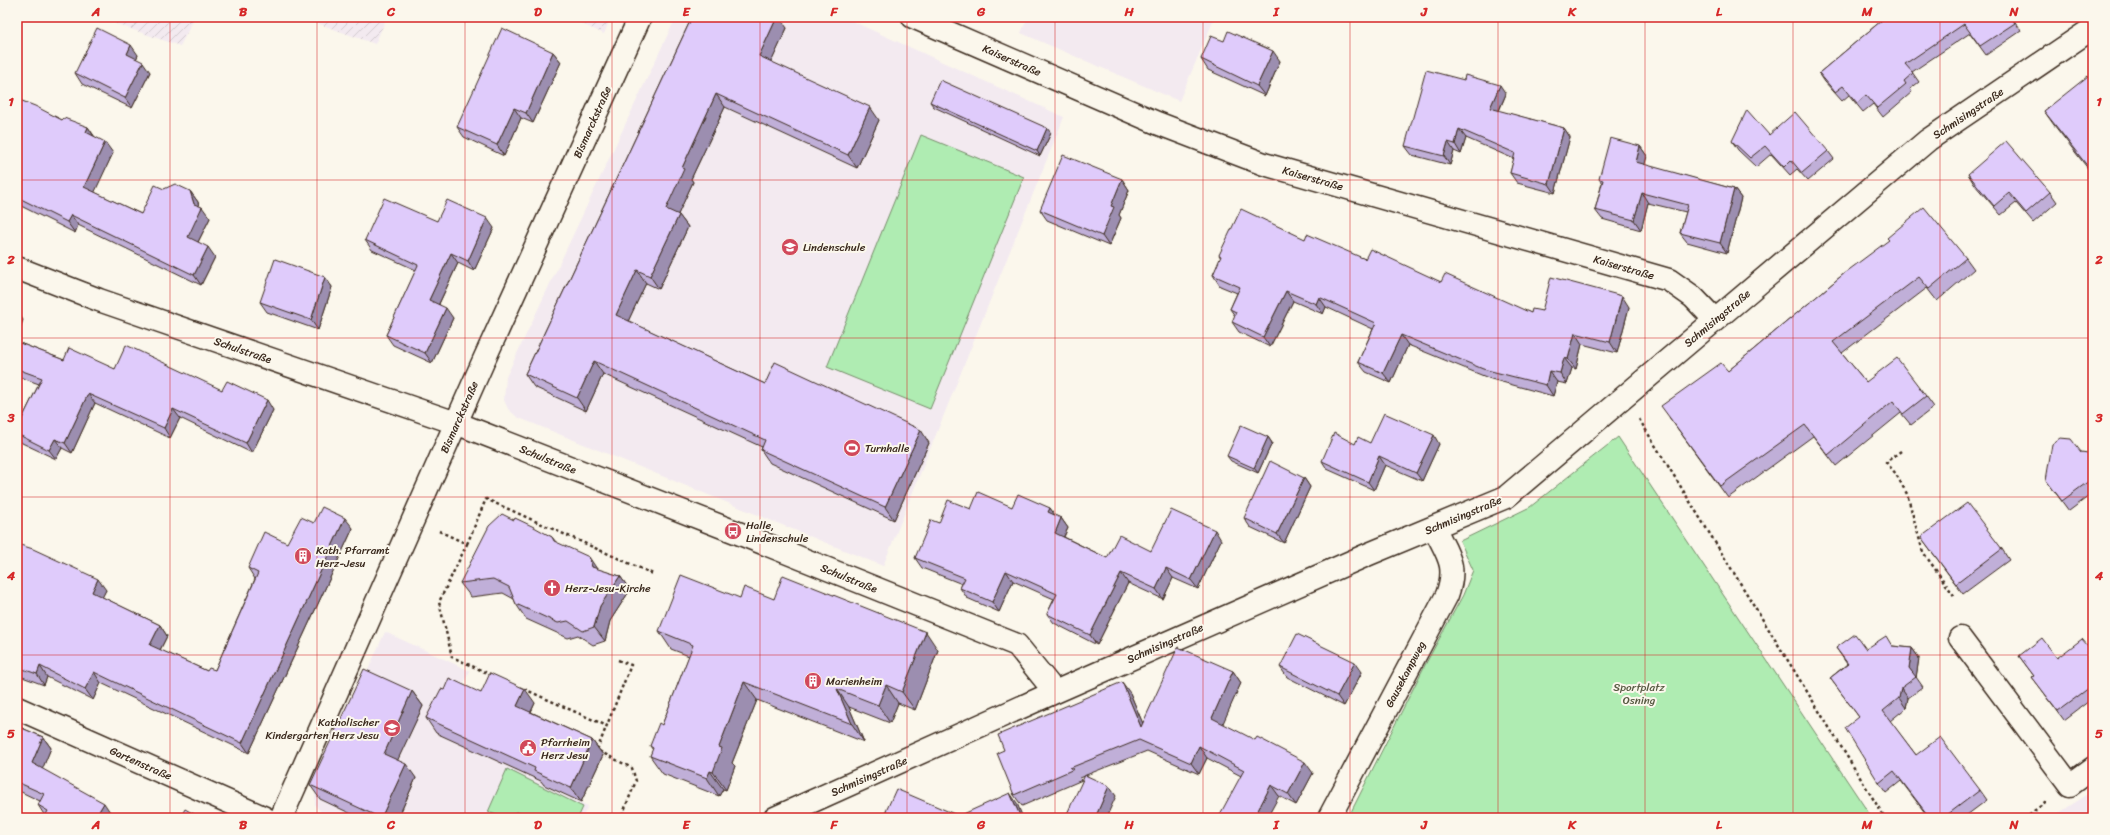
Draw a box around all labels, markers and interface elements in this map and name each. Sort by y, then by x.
text: A [91,0,100,23]
text: B [239,0,248,23]
text: C [386,0,396,23]
text: D [534,0,542,23]
text: E [682,0,691,23]
text: F [829,0,838,23]
text: G [976,0,986,23]
text: H [1123,0,1134,23]
text: I [1272,0,1280,23]
text: J [1420,0,1428,23]
text: K [1567,0,1577,23]
text: L [1716,0,1723,23]
text: M [1861,0,1873,23]
text: N [2008,0,2019,23]
street label: Kaiserstraße [979,39,1045,82]
street label: Schmisingstraße [1929,82,2008,144]
street label: Bismarckstraße [568,83,617,161]
text: 1 [8,90,14,113]
text: 1 [2096,90,2102,113]
street label: Kaiserstraße [1280,161,1346,196]
school or university icon: Lindenschule [780,237,800,257]
place label: Lindenschule [803,238,866,257]
text: 2 [6,248,15,271]
text: 2 [2094,248,2103,271]
street label: Kaiserstraße [1591,250,1657,285]
street label: Schmisingstraße [1680,284,1755,352]
street label: Schulstraße [211,332,275,369]
street label: Bismarckstraße [435,378,484,456]
text: 3 [6,406,15,429]
text: 3 [2094,406,2103,429]
sports icon: Turnhalle [842,438,862,458]
street label: Schulstraße [516,439,580,480]
place label: Turnhalle [865,439,910,458]
street label: Schmisingstraße [1422,490,1505,540]
place label: Halle, Lindenschule [746,516,809,548]
bus stop icon: Halle, Lindenschule [723,521,743,541]
place label: Kath. Pfarramt Herz-Jesu [316,541,390,573]
building icon: Kath. Pfarramt Herz-Jesu [293,546,313,566]
street label: Schulstraße [817,558,881,599]
text: 4 [6,564,16,587]
text: 4 [2094,564,2104,587]
church icon: Herz-Jesu-Kirche [542,578,562,598]
place label: Herz-Jesu-Kirche [565,579,651,598]
street label: Schmisingstraße [1124,618,1207,669]
street label: Gausekampweg [1380,637,1431,711]
building icon: Marienheim [803,671,823,691]
place label: Marienheim [826,672,883,691]
park label: Sportplatz Osning [1613,678,1665,710]
place label: Katholischer Kindergarten Herz Jesu [265,713,380,745]
school or university icon: Katholischer Kindergarten Herz Jesu [382,718,402,738]
text: 5 [7,722,15,745]
text: 5 [2095,722,2103,745]
place label: Pfarrheim Herz Jesu [541,733,591,765]
public building icon: Pfarrheim Herz Jesu [518,738,538,758]
street label: Gartenstraße [107,741,175,786]
street label: Schmisingstraße [828,751,911,802]
text: A [91,813,100,835]
text: B [239,813,248,835]
text: C [386,813,396,835]
text: D [534,813,542,835]
text: E [682,813,691,835]
text: F [829,813,838,835]
text: G [976,813,986,835]
text: H [1123,813,1134,835]
text: I [1272,813,1280,835]
text: J [1420,813,1428,835]
text: K [1567,813,1577,835]
text: L [1716,813,1723,835]
text: M [1861,813,1873,835]
text: N [2008,813,2019,835]

